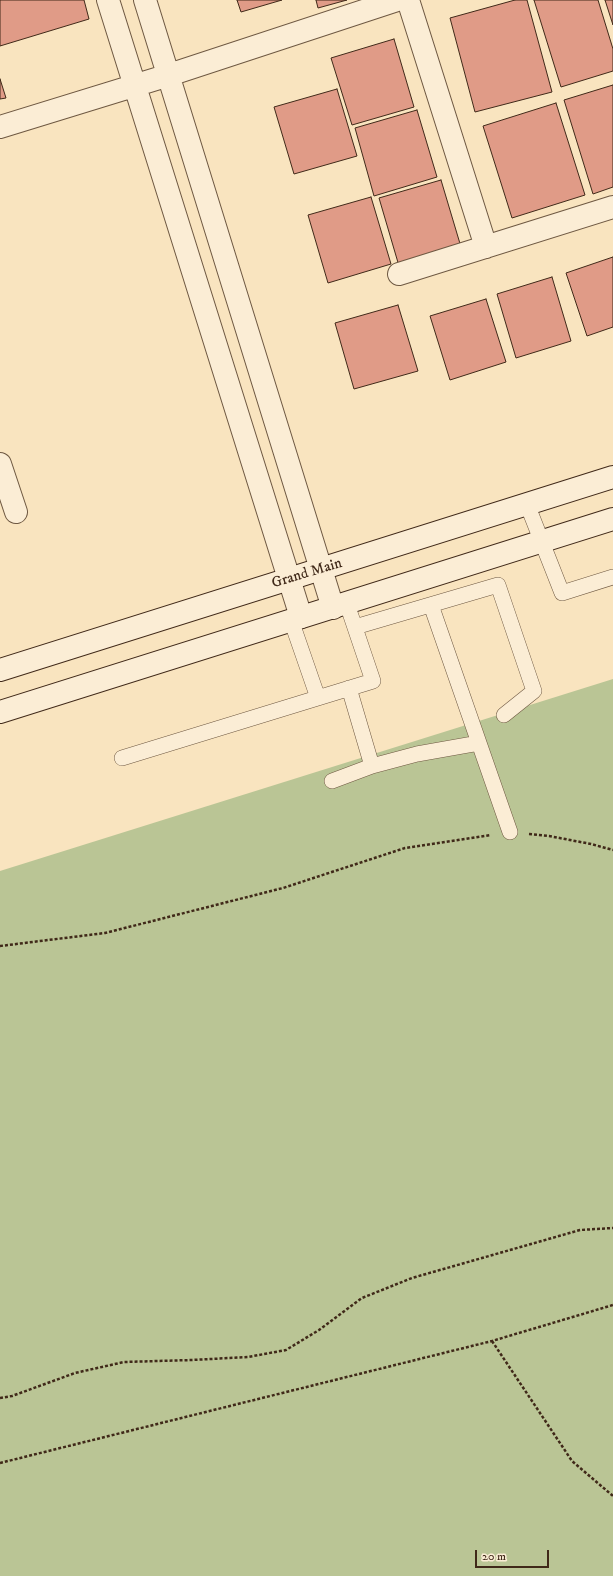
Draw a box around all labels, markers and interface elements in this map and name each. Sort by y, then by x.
street label: Grand Main [270,555,344,593]
scale bar [477,1542,551,1568]
text: 20 m [482,1549,506,1564]

